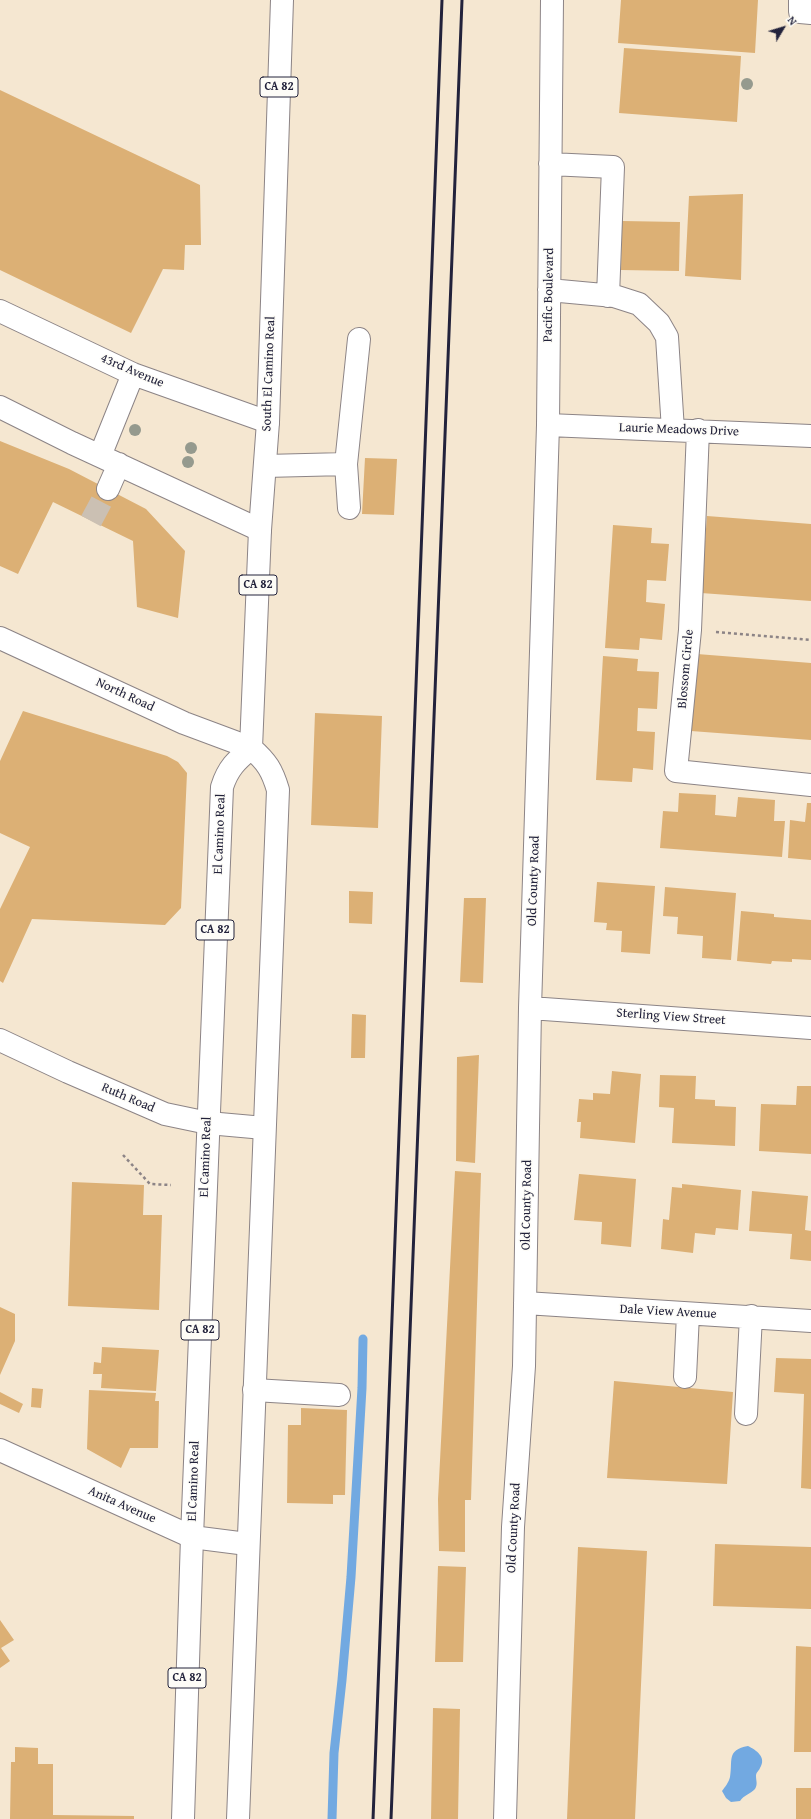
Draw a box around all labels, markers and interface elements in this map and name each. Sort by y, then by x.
north arrow [763,8,803,48]
text: N [784,13,801,28]
road number: CA 82 [260,77,298,97]
street label: Pacific Boulevard [540,248,558,342]
street label: South El Camino Real [259,316,279,432]
street label: 43rd Avenue [98,351,166,391]
street label: Laurie Meadows Drive [619,420,739,440]
road number: CA 82 [239,575,277,595]
street label: Blossom Circle [675,629,697,709]
street label: North Road [93,675,157,715]
street label: El Camino Real [211,793,229,875]
street label: Old County Road [525,836,543,926]
road number: CA 82 [196,920,234,940]
street label: Sterling View Street [616,1005,726,1029]
street label: Ruth Road [99,1080,157,1116]
street label: El Camino Real [197,1116,215,1198]
street label: Old County Road [518,1160,536,1250]
street label: Dale View Avenue [619,1302,717,1322]
road number: CA 82 [181,1320,219,1340]
street label: El Camino Real [185,1440,203,1522]
street label: Old County Road [504,1482,524,1574]
street label: Anita Avenue [86,1483,158,1527]
road number: CA 82 [168,1668,206,1688]

